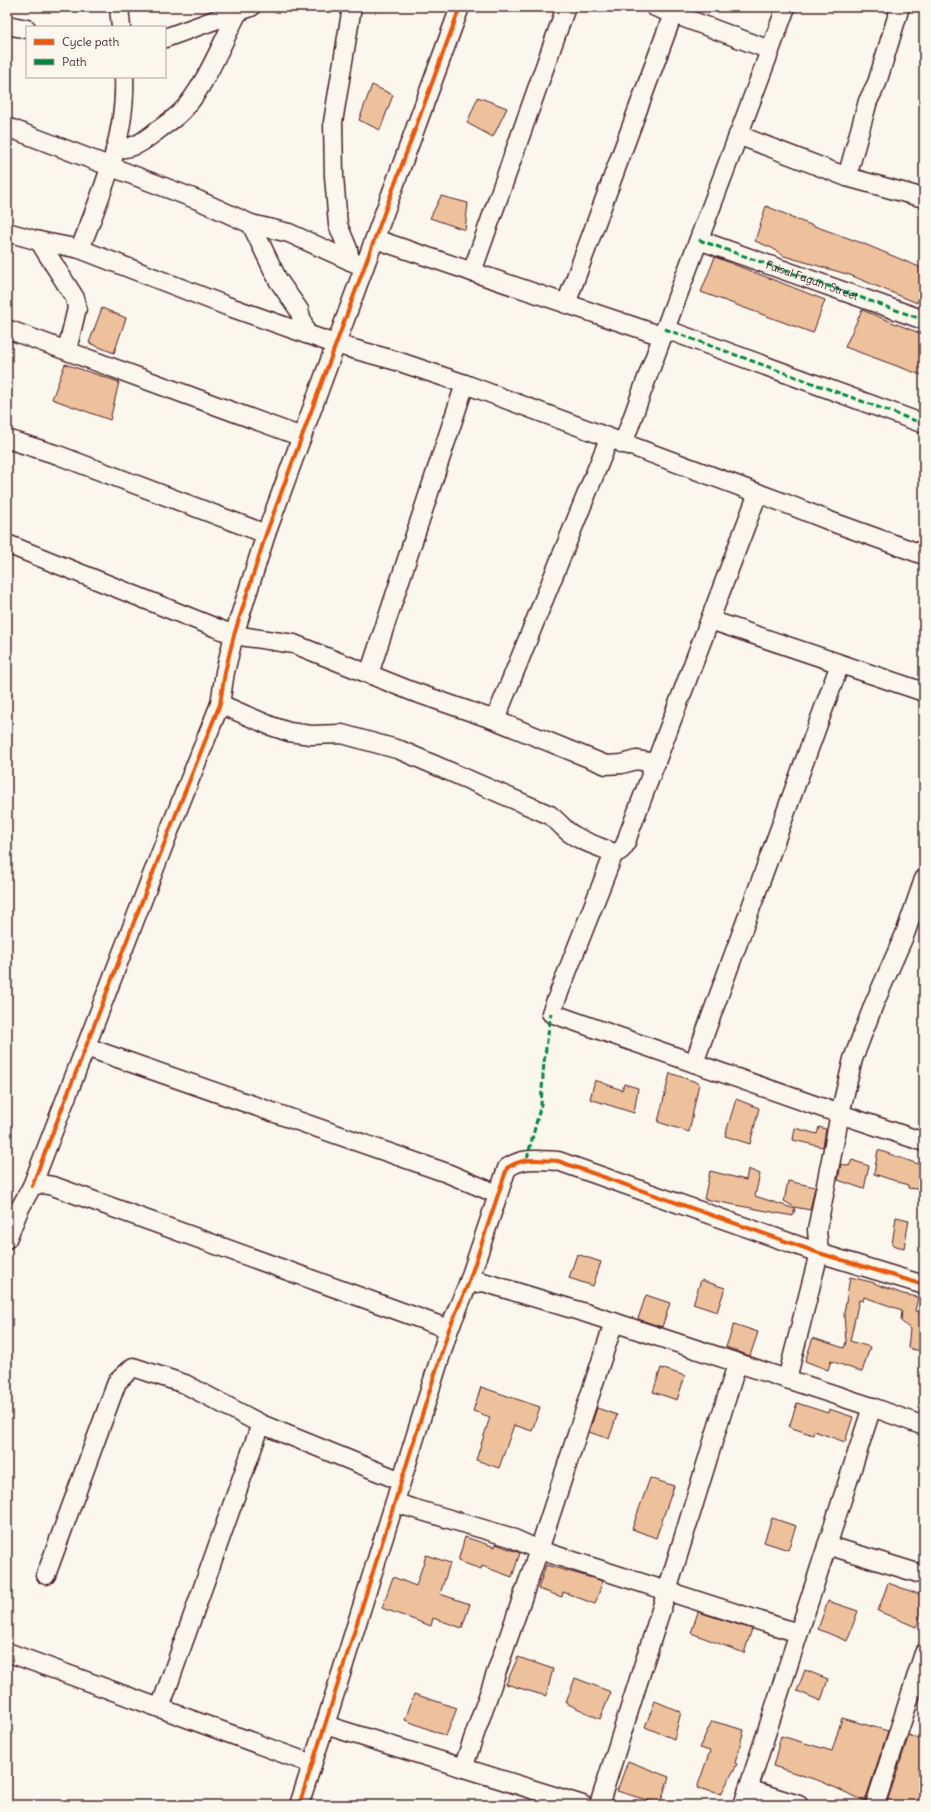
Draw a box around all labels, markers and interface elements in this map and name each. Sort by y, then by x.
legend [26,26,166,78]
text: Cycle path [62,34,119,49]
text: Path [62,54,87,69]
street label: Faisal Fagam Street [764,257,860,303]

